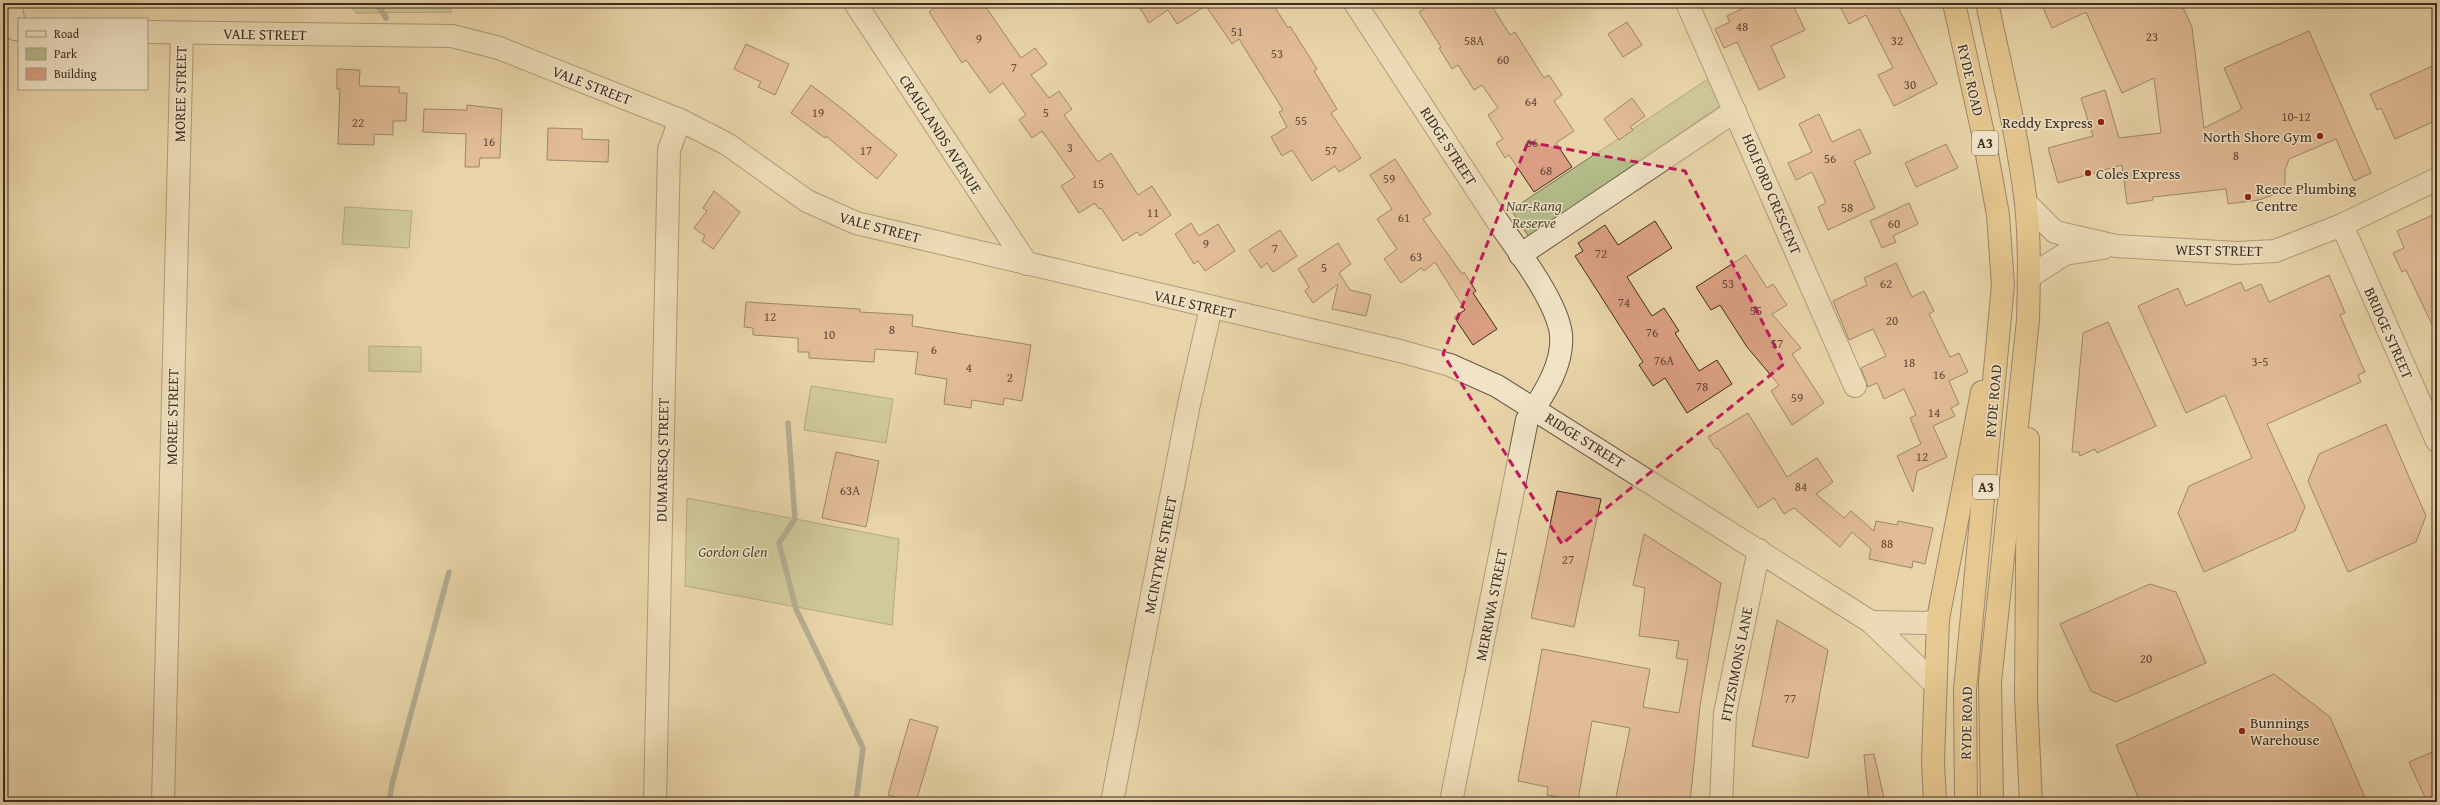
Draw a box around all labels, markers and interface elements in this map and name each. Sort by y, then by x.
house number: 48 [1736,17,1748,36]
legend [18,18,148,90]
house number: 51 [1231,22,1243,41]
street label: VALE STREET [223,23,308,45]
text: Road [54,25,80,42]
house number: 23 [2146,27,2158,46]
house number: 9 [976,29,982,48]
house number: 58A [1464,31,1484,50]
house number: 32 [1891,31,1903,50]
street label: RYDE ROAD [1953,42,1989,118]
house number: 53 [1271,44,1283,63]
text: Park [54,45,78,62]
street label: MOREE STREET [169,45,191,142]
house number: 60 [1497,50,1509,69]
house number: 7 [1011,58,1017,77]
street label: VALE STREET [549,60,635,110]
text: Building [54,65,97,82]
street label: CRAIGLANDS AVENUE [895,70,988,198]
house number: 30 [1904,75,1916,94]
house number: 64 [1525,92,1537,111]
house number: 19 [812,103,824,122]
house number: 5 [1043,103,1049,122]
street label: RIDGE STREET [1416,103,1483,190]
house number: 10-12 [2281,107,2311,126]
house number: 55 [1295,111,1307,130]
place label: Reddy Express [2002,112,2093,133]
house number: 22 [352,113,364,132]
marker: Reddy Express [2096,117,2106,127]
place label: North Shore Gym [2203,126,2313,147]
street label: HOLFORD CRESCENT [1737,130,1807,258]
road number: A3 [1972,131,1998,155]
marker: North Shore Gym [2315,131,2325,141]
house number: 16 [483,132,495,151]
house number: 66 [1526,133,1538,152]
house number: 3 [1067,138,1073,157]
house number: 17 [860,141,872,160]
house number: 57 [1325,141,1337,160]
house number: 8 [2233,146,2239,165]
house number: 56 [1824,149,1836,168]
house number: 68 [1540,161,1552,180]
place label: Coles Express [2096,163,2181,184]
marker: Coles Express [2083,168,2093,178]
house number: 59 [1383,169,1395,188]
house number: 15 [1092,174,1104,193]
place label: Reece Plumbing Centre [2256,178,2357,216]
marker: Reece Plumbing Centre [2243,192,2253,202]
park label: Nar-Rang Reserve [1506,195,1562,233]
house number: 58 [1841,198,1853,217]
house number: 11 [1147,203,1159,222]
street label: VALE STREET [837,206,924,248]
house number: 61 [1398,208,1410,227]
house number: 60 [1888,214,1900,233]
house number: 9 [1203,234,1209,253]
house number: 7 [1272,239,1278,258]
street label: WEST STREET [2175,239,2263,261]
house number: 72 [1595,244,1607,263]
house number: 63 [1410,247,1422,266]
house number: 5 [1321,258,1327,277]
house number: 53 [1722,274,1734,293]
house number: 62 [1880,274,1892,293]
street label: VALE STREET [1152,284,1239,324]
street label: BRIDGE STREET [2359,284,2419,383]
house number: 74 [1618,293,1630,312]
house number: 55 [1750,301,1762,320]
house number: 12 [764,307,776,326]
house number: 20 [1886,311,1898,330]
house number: 8 [889,320,895,339]
house number: 76 [1646,323,1658,342]
house number: 10 [823,325,835,344]
house number: 57 [1771,334,1783,353]
house number: 6 [931,340,937,359]
house number: 76A [1654,351,1674,370]
house number: 3-5 [2252,352,2268,371]
house number: 18 [1903,353,1915,372]
house number: 4 [966,358,972,377]
street label: RYDE ROAD [1979,364,2007,438]
house number: 16 [1933,365,1945,384]
street label: MOREE STREET [161,368,183,465]
house number: 2 [1007,368,1013,387]
house number: 78 [1696,377,1708,396]
house number: 59 [1791,388,1803,407]
street label: DUMARESQ STREET [650,397,674,522]
house number: 14 [1928,403,1940,422]
street label: RIDGE STREET [1541,407,1629,473]
house number: 12 [1916,447,1928,466]
road number: A3 [1973,475,1999,499]
house number: 84 [1795,477,1807,496]
house number: 63A [840,481,860,500]
street label: MCINTYRE STREET [1138,494,1182,616]
house number: 88 [1881,534,1893,553]
park label: Gordon Glen [698,541,768,562]
street label: MERRIWA STREET [1470,547,1512,663]
house number: 27 [1562,550,1574,569]
street label: FITZSIMONS LANE [1715,605,1757,723]
house number: 20 [2140,649,2152,668]
street label: RYDE ROAD [1955,686,1977,760]
house number: 77 [1784,689,1796,708]
place label: Bunnings Warehouse [2250,712,2319,750]
marker: Bunnings Warehouse [2237,726,2247,736]

